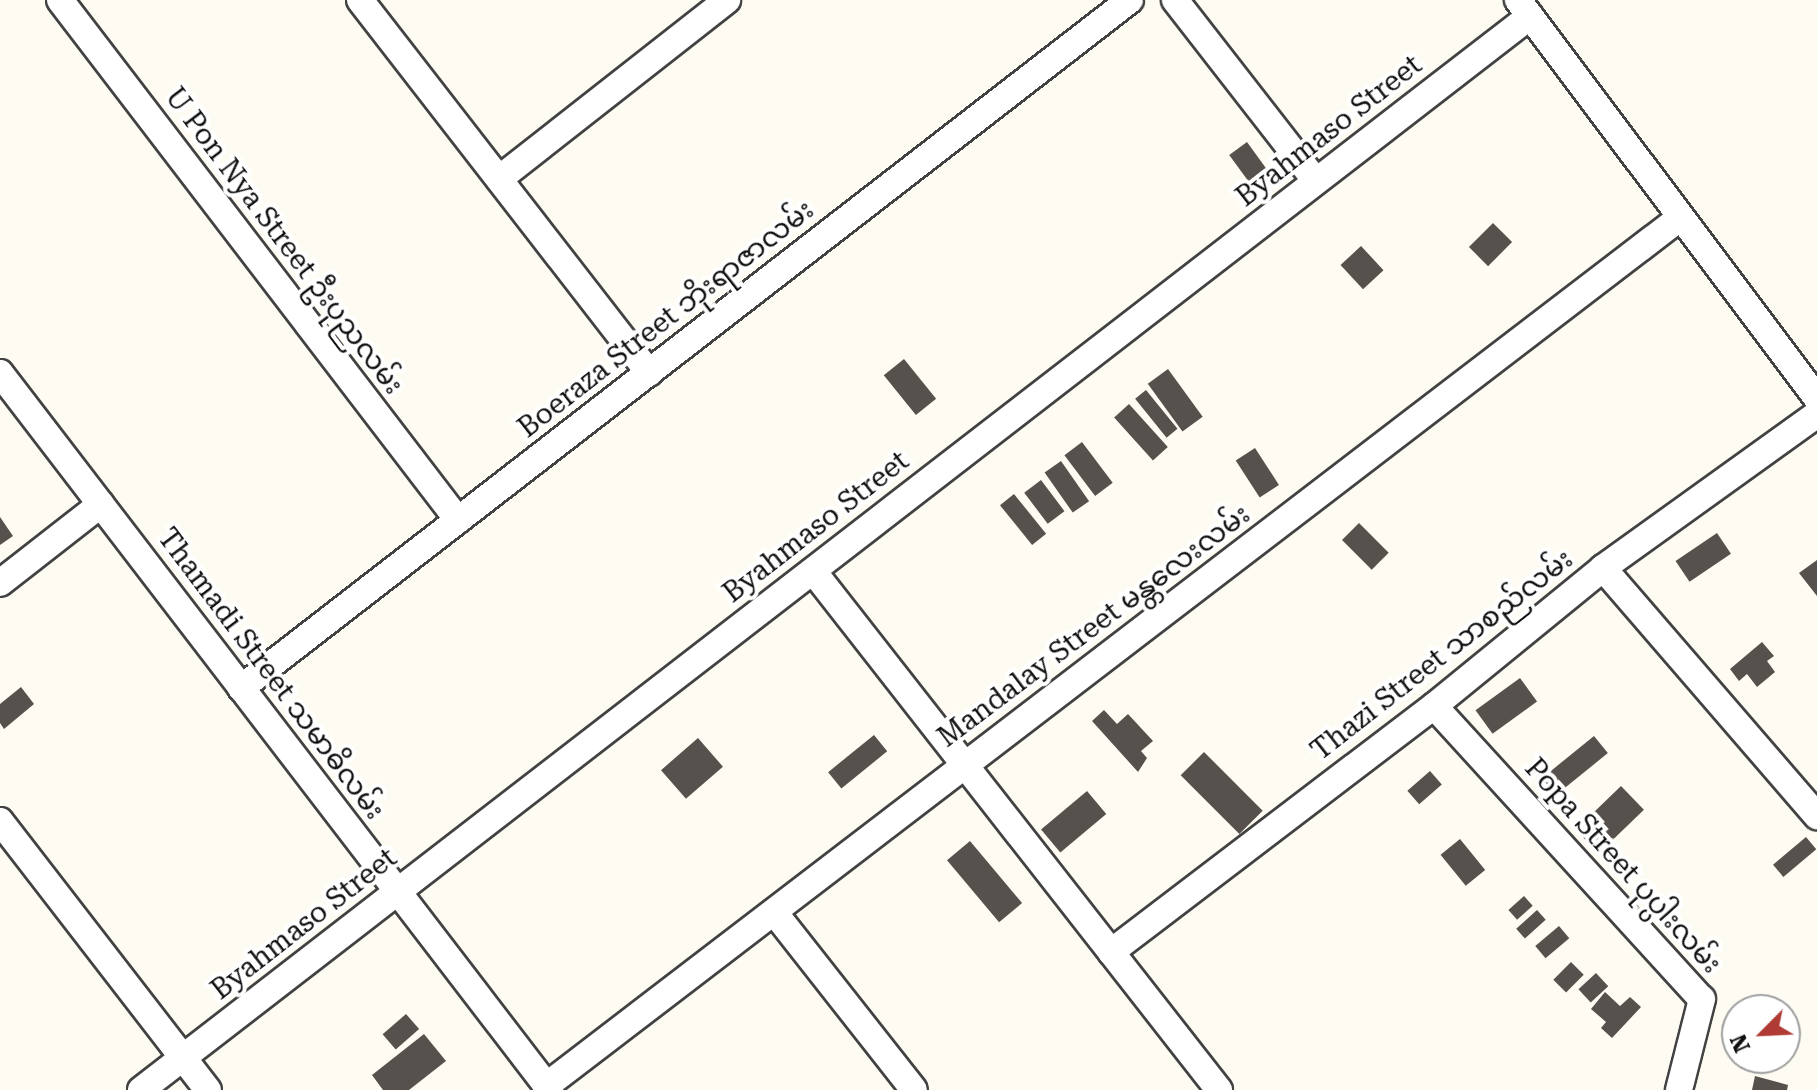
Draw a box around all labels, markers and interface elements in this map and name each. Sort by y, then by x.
street label: Byahmaso Street [1229,48,1429,214]
street label: U Pon Nya Street ဦးပုညလမ်း [158,81,410,401]
street label: Boeraza Street ဘိုးရာဇာလမ်း [511,193,821,445]
street label: Byahmaso Street [716,444,916,610]
street label: Mandalay Street မန္တလေးလမ်း [931,498,1257,754]
street label: Thamadi Street သမာဓိလမ်း [150,522,392,826]
street label: Thazi Street သာစည်လမ်း [1304,542,1580,768]
street label: Popa Street ပုပ္ပါးလမ်း [1518,752,1728,980]
street label: Byahmaso Street [204,841,404,1007]
north arrow [1721,994,1801,1074]
text: N [1726,1030,1755,1056]

